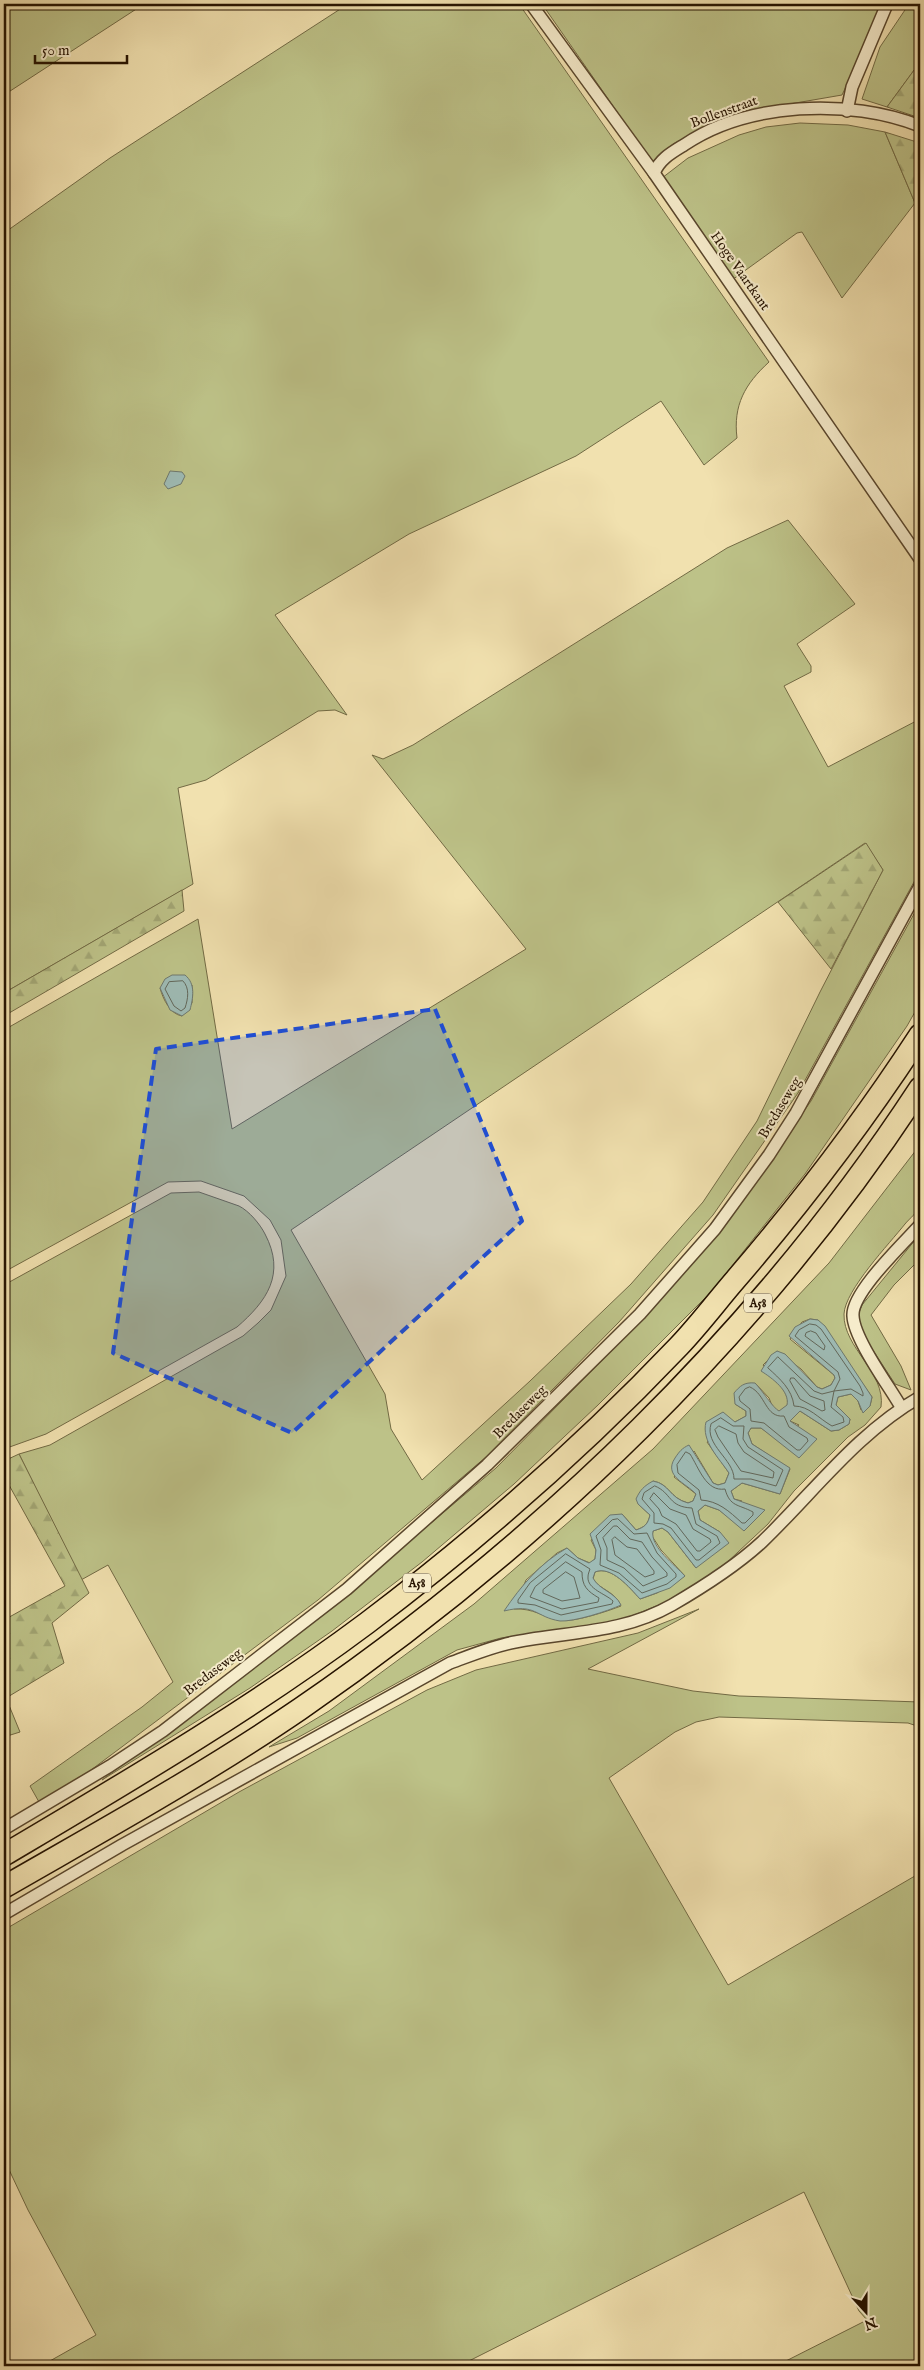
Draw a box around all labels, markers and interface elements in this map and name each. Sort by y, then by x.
scale bar [35,32,128,64]
text: 50 m [42,41,70,60]
street label: Bollenstraat [688,92,760,132]
street label: Hoge Vaartkant [706,228,774,314]
street label: Bredaseweg [755,1074,806,1142]
road number: A58 [744,1294,772,1312]
street label: Bredaseweg [489,1381,551,1443]
road number: A58 [403,1574,431,1592]
street label: Bredaseweg [180,1644,246,1700]
north arrow [842,2288,892,2338]
text: N [861,2312,880,2334]

